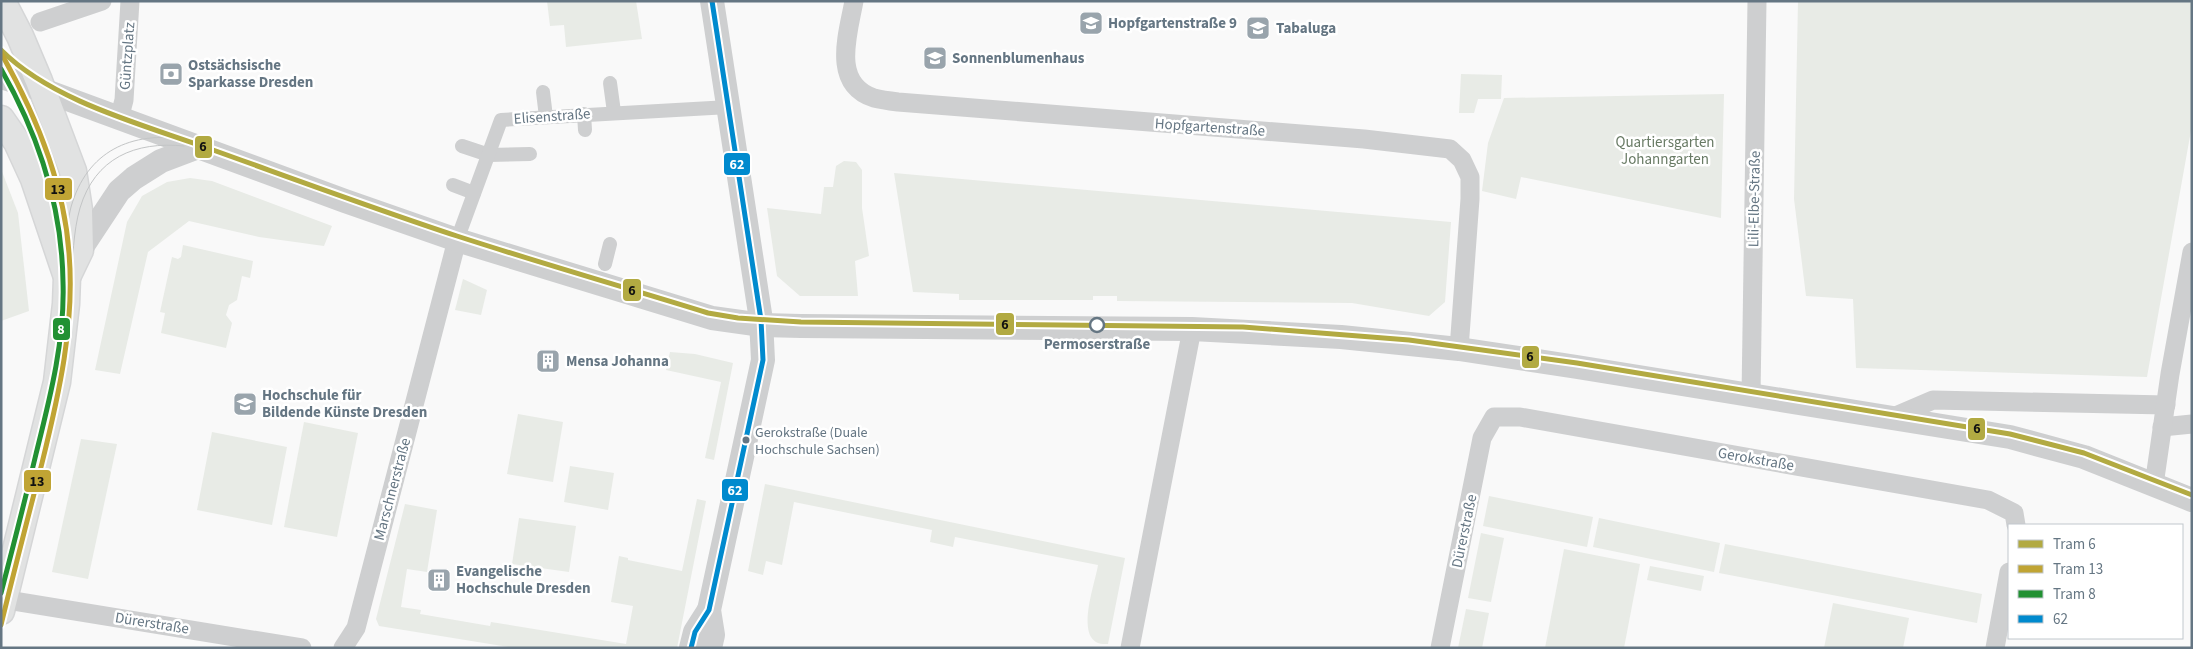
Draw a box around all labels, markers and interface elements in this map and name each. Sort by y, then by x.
school or university icon: Hopfgartenstraße 9 [1078,10,1104,36]
place label: Hopfgartenstraße 9 [1108,13,1237,34]
school or university icon: Tabaluga [1245,15,1271,41]
place label: Tabaluga [1276,18,1336,39]
street label: Güntzplatz [115,21,140,91]
school or university icon: Sonnenblumenhaus [922,45,948,71]
place label: Sonnenblumenhaus [952,48,1085,69]
place label: Ostsächsische Sparkasse Dresden [188,55,313,93]
bank icon: Ostsächsische Sparkasse Dresden [158,61,184,87]
street label: Elisenstraße [513,103,591,130]
street label: Hopfgartenstraße [1154,113,1266,142]
park label: Quartiersgarten Johanngarten [1615,132,1715,170]
line badge: 6 [194,135,213,159]
text: 6 [199,137,207,157]
street label: Lili-Elbe-Straße [1743,151,1766,247]
line badge: 62 [723,152,751,176]
text: 62 [730,155,744,175]
line badge: 13 [44,177,73,201]
text: 13 [51,180,65,200]
line badge: 6 [622,278,642,302]
text: 6 [628,281,636,301]
line badge: 6 [995,312,1015,336]
text: 6 [1001,315,1009,335]
line badge: 8 [52,317,71,341]
marker: Permoserstraße [1089,317,1105,333]
text: 8 [57,320,65,340]
place label: Permoserstraße [1044,334,1150,355]
line badge: 6 [1521,345,1540,369]
text: 6 [1526,347,1534,367]
building icon: Mensa Johanna [535,348,561,374]
place label: Mensa Johanna [566,351,669,372]
place label: Hochschule für Bildende Künste Dresden [262,385,427,423]
school or university icon: Hochschule für Bildende Künste Dresden [232,391,258,417]
line badge: 6 [1967,417,1986,441]
text: 6 [1973,419,1981,439]
place label: Gerokstraße (Duale Hochschule Sachsen) [755,423,880,460]
marker: Gerokstraße (Duale Hochschule Sachsen) [741,435,751,445]
street label: Marschnerstraße [369,436,416,543]
street label: Gerokstraße [1716,442,1796,477]
line badge: 13 [23,469,52,493]
text: 13 [30,472,44,492]
line badge: 62 [721,478,749,502]
text: 62 [728,481,742,501]
street label: Dürerstraße [1446,492,1483,570]
legend [2008,524,2183,639]
text: Tram 6 [2053,534,2096,555]
text: Tram 13 [2053,559,2103,580]
place label: Evangelische Hochschule Dresden [456,561,591,599]
building icon: Evangelische Hochschule Dresden [426,567,452,593]
text: Tram 8 [2053,584,2096,605]
street label: Dürerstraße [113,607,190,640]
text: 62 [2053,609,2068,630]

